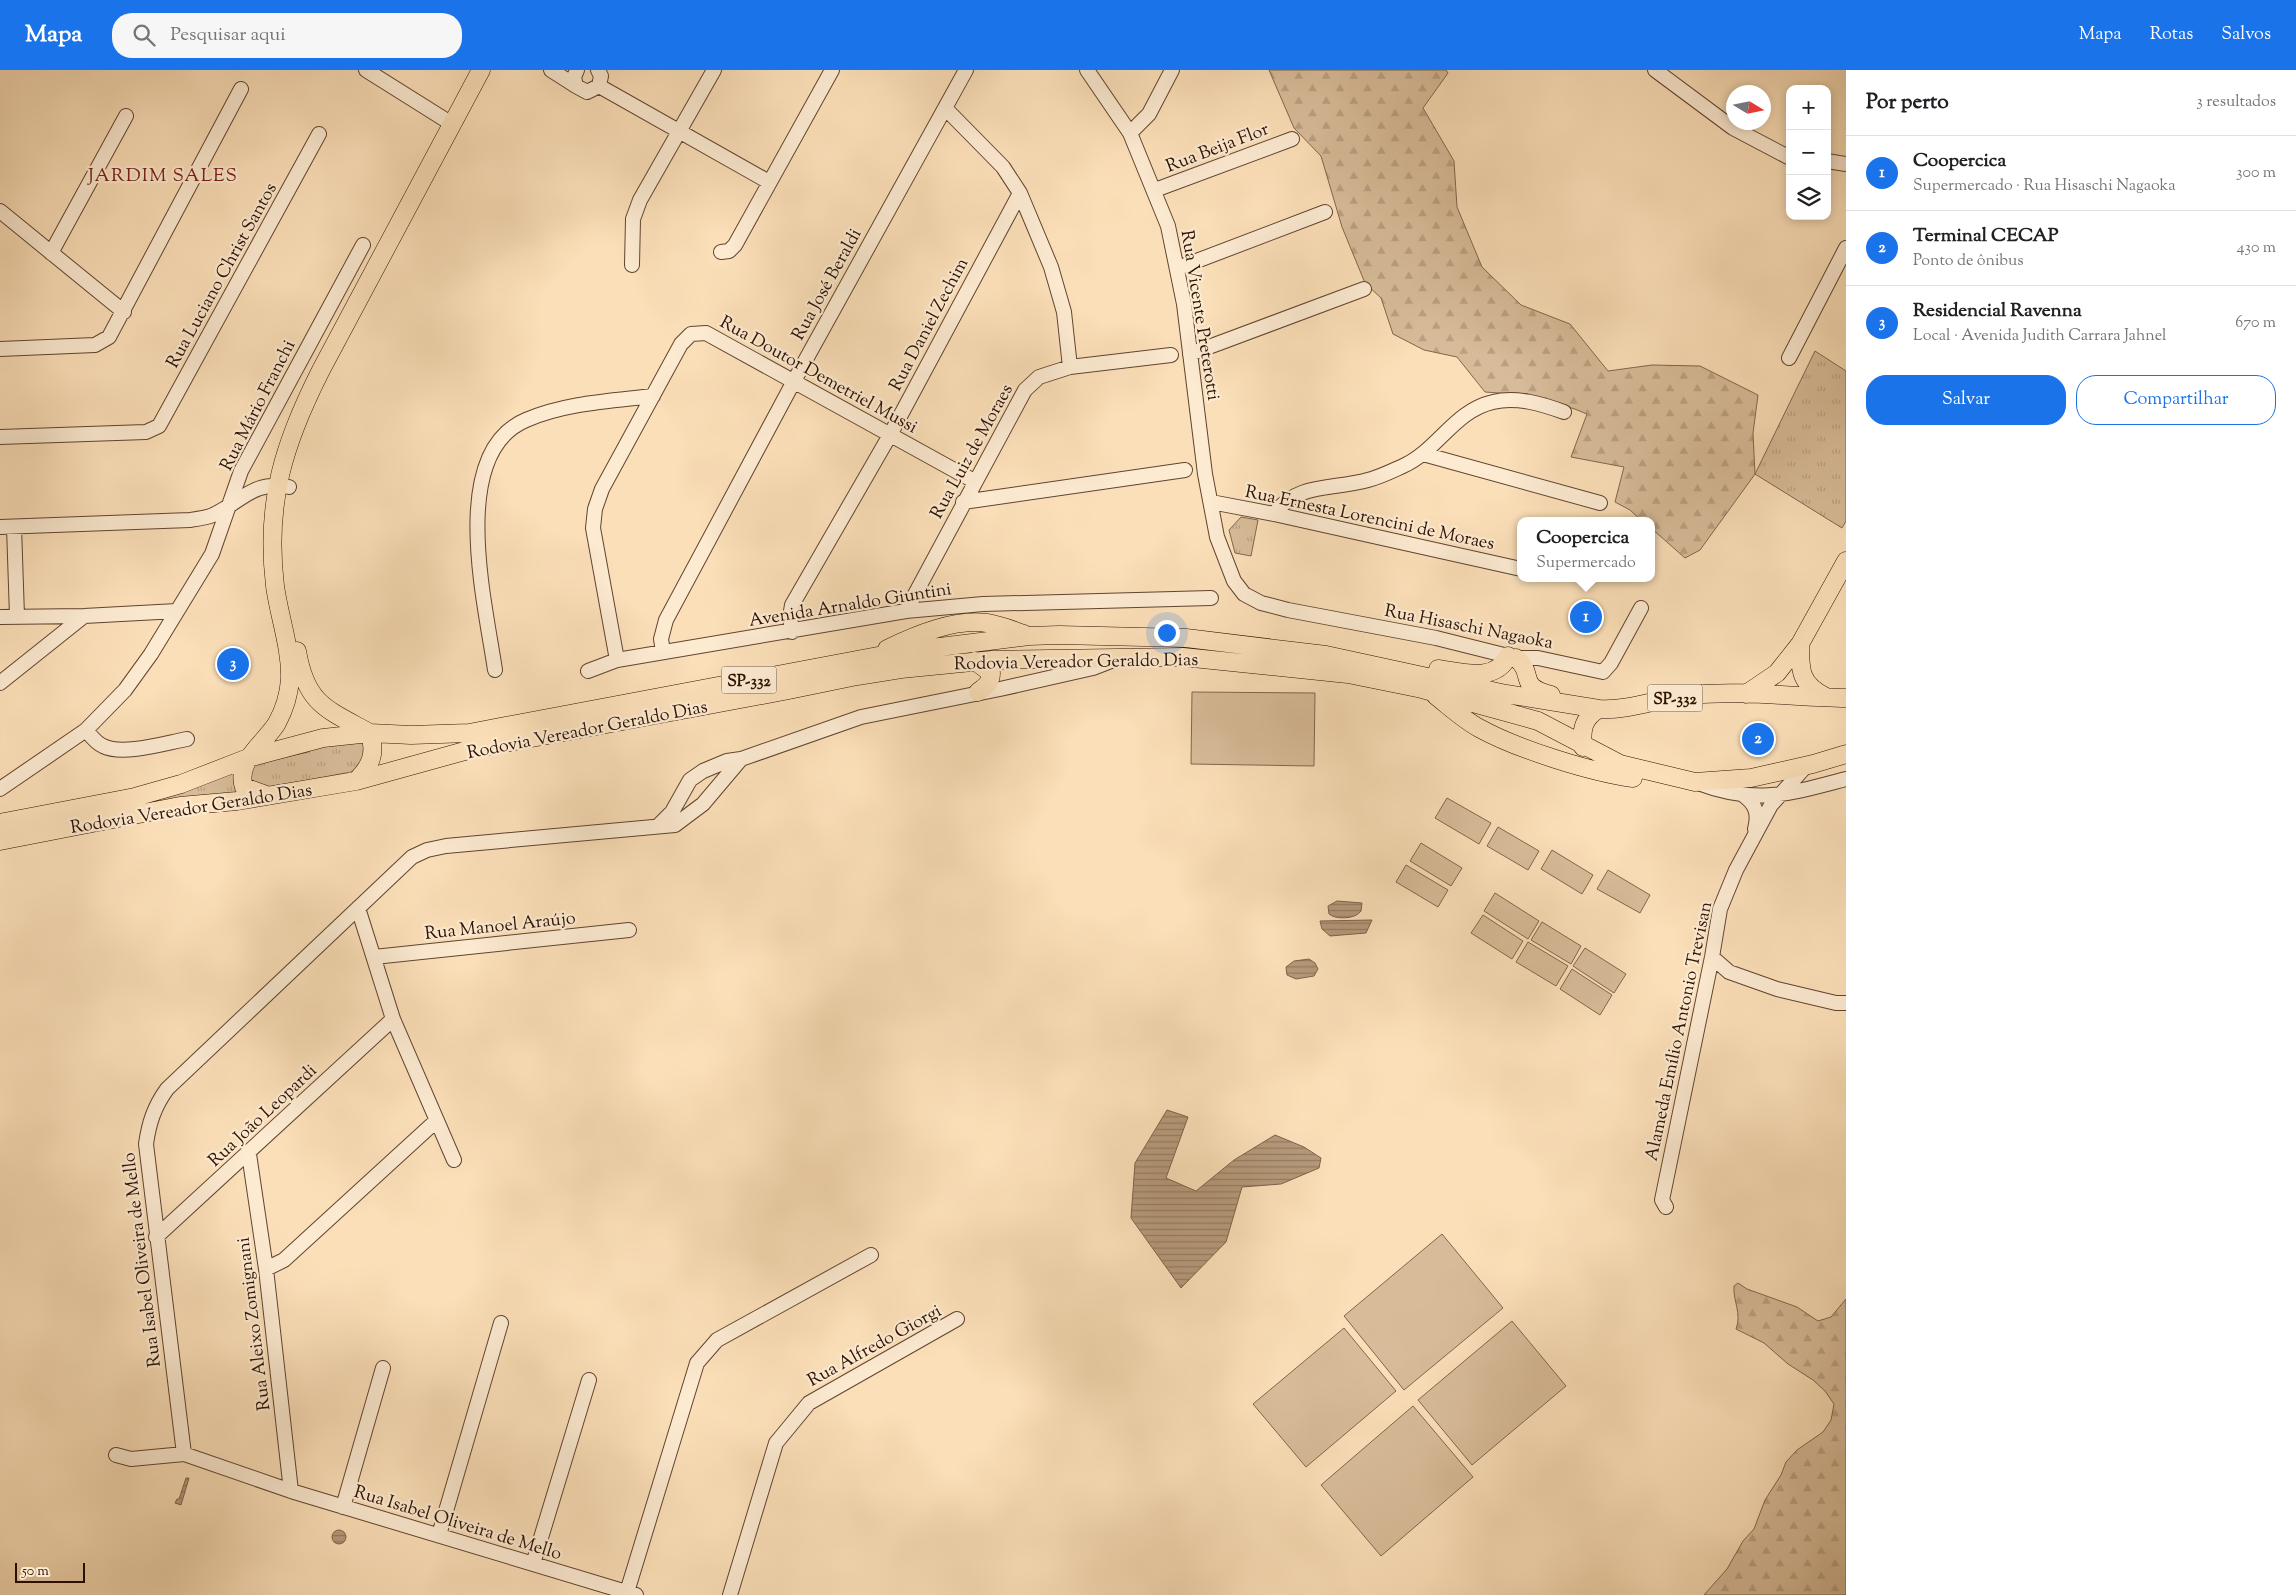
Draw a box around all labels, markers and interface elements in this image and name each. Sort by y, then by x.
search box [112,13,462,58]
text: Mapa [25,18,82,52]
icon: search [130,21,158,49]
text: Pesquisar aqui [170,22,286,49]
text: Mapa [2079,22,2122,48]
text: Rotas [2150,22,2193,48]
text: Salvos [2221,22,2271,48]
north arrow [1726,85,1771,130]
map controls [1786,85,1831,220]
button: + [1786,85,1831,130]
text: Por perto [1866,88,1949,118]
text: 3 resultados [2196,91,2276,114]
street label: Rua Beija Flor [1163,117,1273,180]
button: − [1786,130,1831,175]
text: Coopercica [1913,148,2006,175]
text: 1 [1879,162,1885,185]
text: 300 m [2236,162,2276,185]
district label: JARDIM SALES [87,163,238,190]
button: layers [1786,175,1831,220]
text: Supermercado · Rua Hisaschi Nagaoka [1913,175,2176,198]
street label: Rua Luciano Christ Santos [161,179,285,373]
text: Terminal CECAP [1913,223,2059,250]
street label: Rua José Beraldi [786,224,869,346]
street label: Rua Vicente Preterotti [1173,228,1225,402]
text: 2 [1878,237,1886,260]
text: 430 m [2237,237,2276,260]
text: Ponto de ônibus [1913,250,2024,273]
street label: Rua Daniel Zechim [884,254,976,396]
text: Residencial Ravenna [1913,298,2082,325]
street label: Rua Doutor Demetriel Mussi [714,310,922,441]
text: 3 [1879,312,1885,335]
text: 670 m [2235,312,2276,335]
text: Local · Avenida Judith Carrara Jahnel [1913,325,2167,348]
street label: Rua Mário Franchi [215,336,303,476]
button: Salvar [1866,375,2066,425]
button: Compartilhar [2076,375,2276,425]
street label: Rua Luiz de Moraes [925,380,1021,524]
street label: Rua Ernesta Lorencini de Moraes [1242,480,1497,558]
popup [1517,517,1655,582]
text: Coopercica [1536,525,1629,552]
text: Supermercado [1536,552,1636,575]
street label: Avenida Arnaldo Giuntini [747,577,954,635]
pin: 1 [1570,598,1602,636]
street label: Rua Hisaschi Nagaoka [1382,599,1555,657]
your location [1154,620,1180,646]
pin: 3 [217,645,249,683]
street label: Rodovia Vereador Geraldo Dias [954,648,1198,678]
road number: SP-332 [722,666,776,694]
road number: SP-332 [1648,684,1702,711]
street label: Rodovia Vereador Geraldo Dias [465,695,710,767]
pin: 2 [1742,720,1774,758]
street label: Rodovia Vereador Geraldo Dias [69,778,314,842]
street label: Alameda Emílio Antonio Trevisan [1640,899,1720,1164]
street label: Rua Manoel Araújo [423,906,577,948]
street label: Rua João Leopardi [203,1059,324,1174]
street label: Rua Isabel Oliveira de Mello [117,1151,169,1369]
street label: Rua Aleixo Zomignani [231,1236,279,1412]
street label: Rua Alfredo Giorgi [803,1299,947,1394]
street label: Rua Isabel Oliveira de Mello [350,1480,565,1568]
scale bar [15,1560,85,1583]
text: 50 m [22,1562,49,1582]

